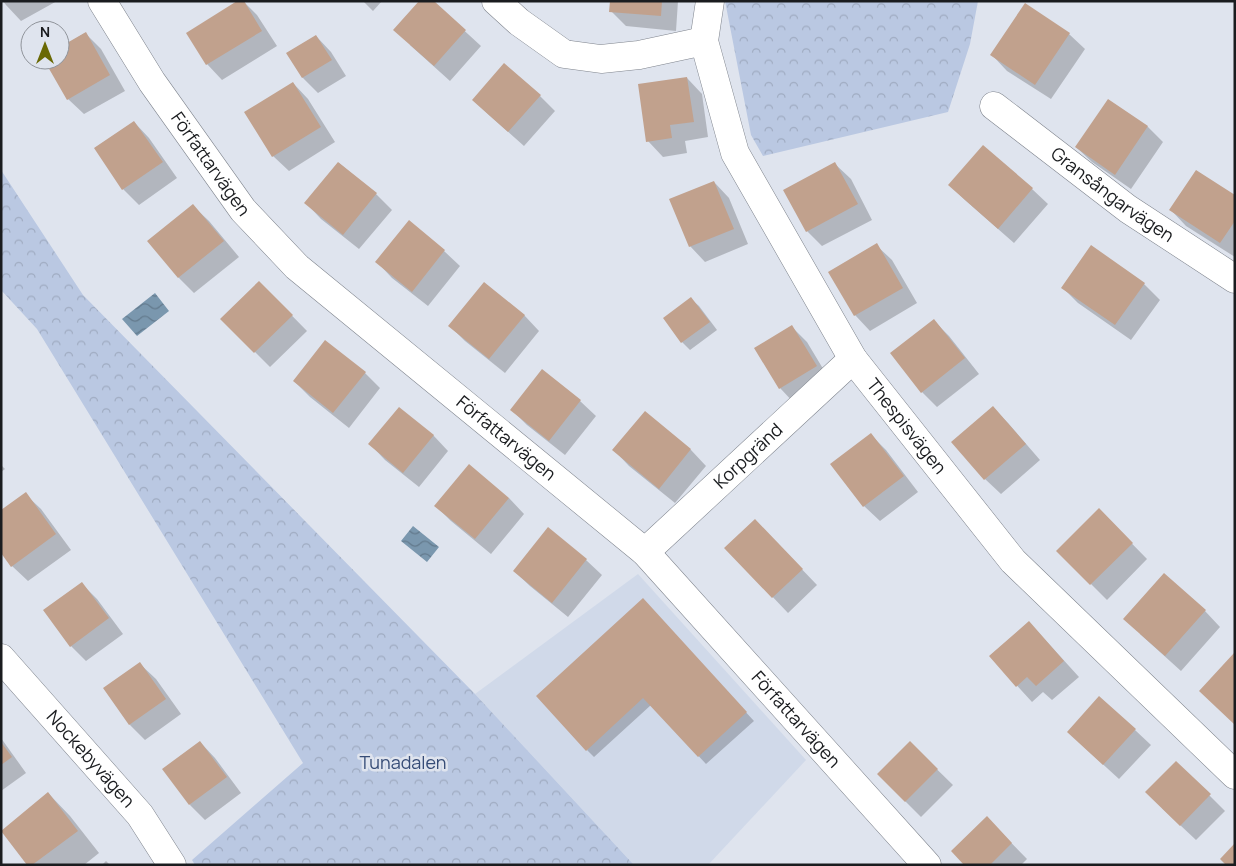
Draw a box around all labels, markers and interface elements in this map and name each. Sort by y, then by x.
north arrow [20,20,70,70]
text: N [40,22,50,41]
street label: Författarvägen [166,107,256,220]
street label: Gransångarvägen [1046,141,1179,247]
street label: Thespisvägen [862,373,952,479]
street label: Författarvägen [452,389,562,485]
street label: Korpgränd [708,417,787,493]
street label: Författarvägen [747,665,846,772]
street label: Nockebyvägen [42,705,141,812]
park label: Tunadalen [359,750,447,774]

